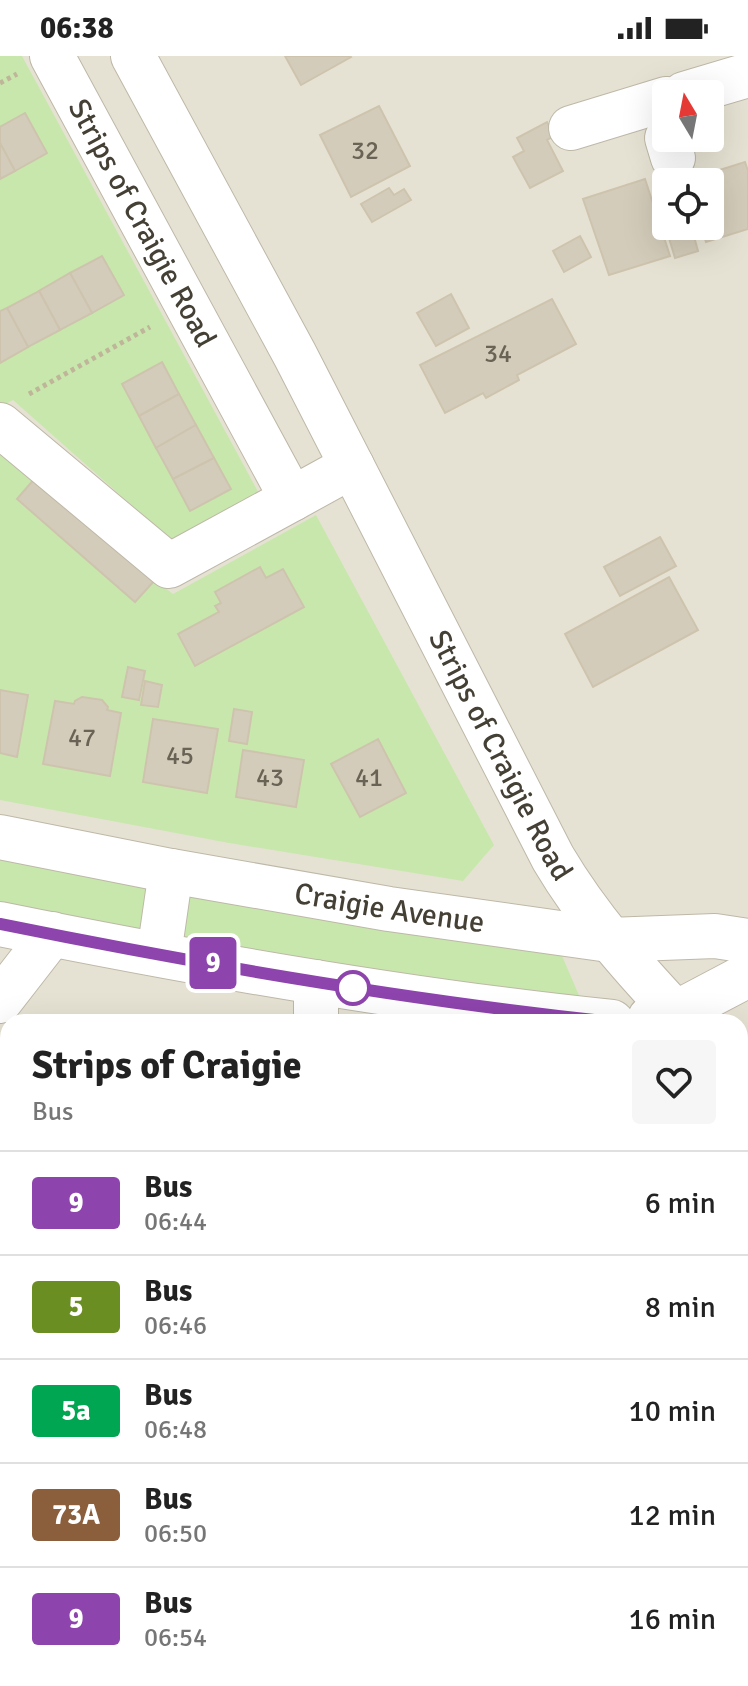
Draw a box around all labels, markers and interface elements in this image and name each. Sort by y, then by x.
text: 06:38 [40,10,114,47]
north arrow [652,80,724,152]
map controls [652,80,724,240]
street label: Strips of Craigie Road [60,93,225,354]
house number: 32 [351,135,379,167]
button: locate [652,168,724,240]
house number: 34 [484,338,512,370]
street label: Strips of Craigie Road [421,624,581,887]
house number: 47 [68,722,96,754]
house number: 45 [166,740,194,772]
house number: 43 [256,762,284,794]
house number: 41 [355,762,383,794]
street label: Craigie Avenue [292,874,487,941]
line badge: 9 [187,937,239,989]
text: 9 [205,946,221,980]
unlabelled marker [336,971,370,1005]
button: heart [632,1040,716,1124]
text: Strips of Craigie [32,1042,302,1089]
text: Bus [32,1096,73,1128]
text: Bus [144,1169,192,1206]
text: 6 min [645,1185,716,1222]
text: 9 [68,1186,84,1220]
text: 06:44 [144,1206,207,1238]
text: Bus [144,1273,192,1310]
text: 8 min [645,1289,716,1326]
text: 5 [68,1290,84,1324]
text: 06:46 [144,1310,207,1342]
text: Bus [144,1377,192,1414]
text: 10 min [629,1393,716,1430]
text: 5a [61,1394,91,1428]
text: 06:48 [144,1414,207,1446]
text: Bus [144,1481,192,1518]
text: 12 min [629,1497,716,1534]
text: 73A [52,1498,100,1532]
text: 06:50 [144,1518,207,1550]
text: Bus [144,1585,192,1622]
text: 16 min [629,1601,716,1638]
text: 9 [68,1602,84,1636]
text: 06:54 [144,1622,207,1654]

